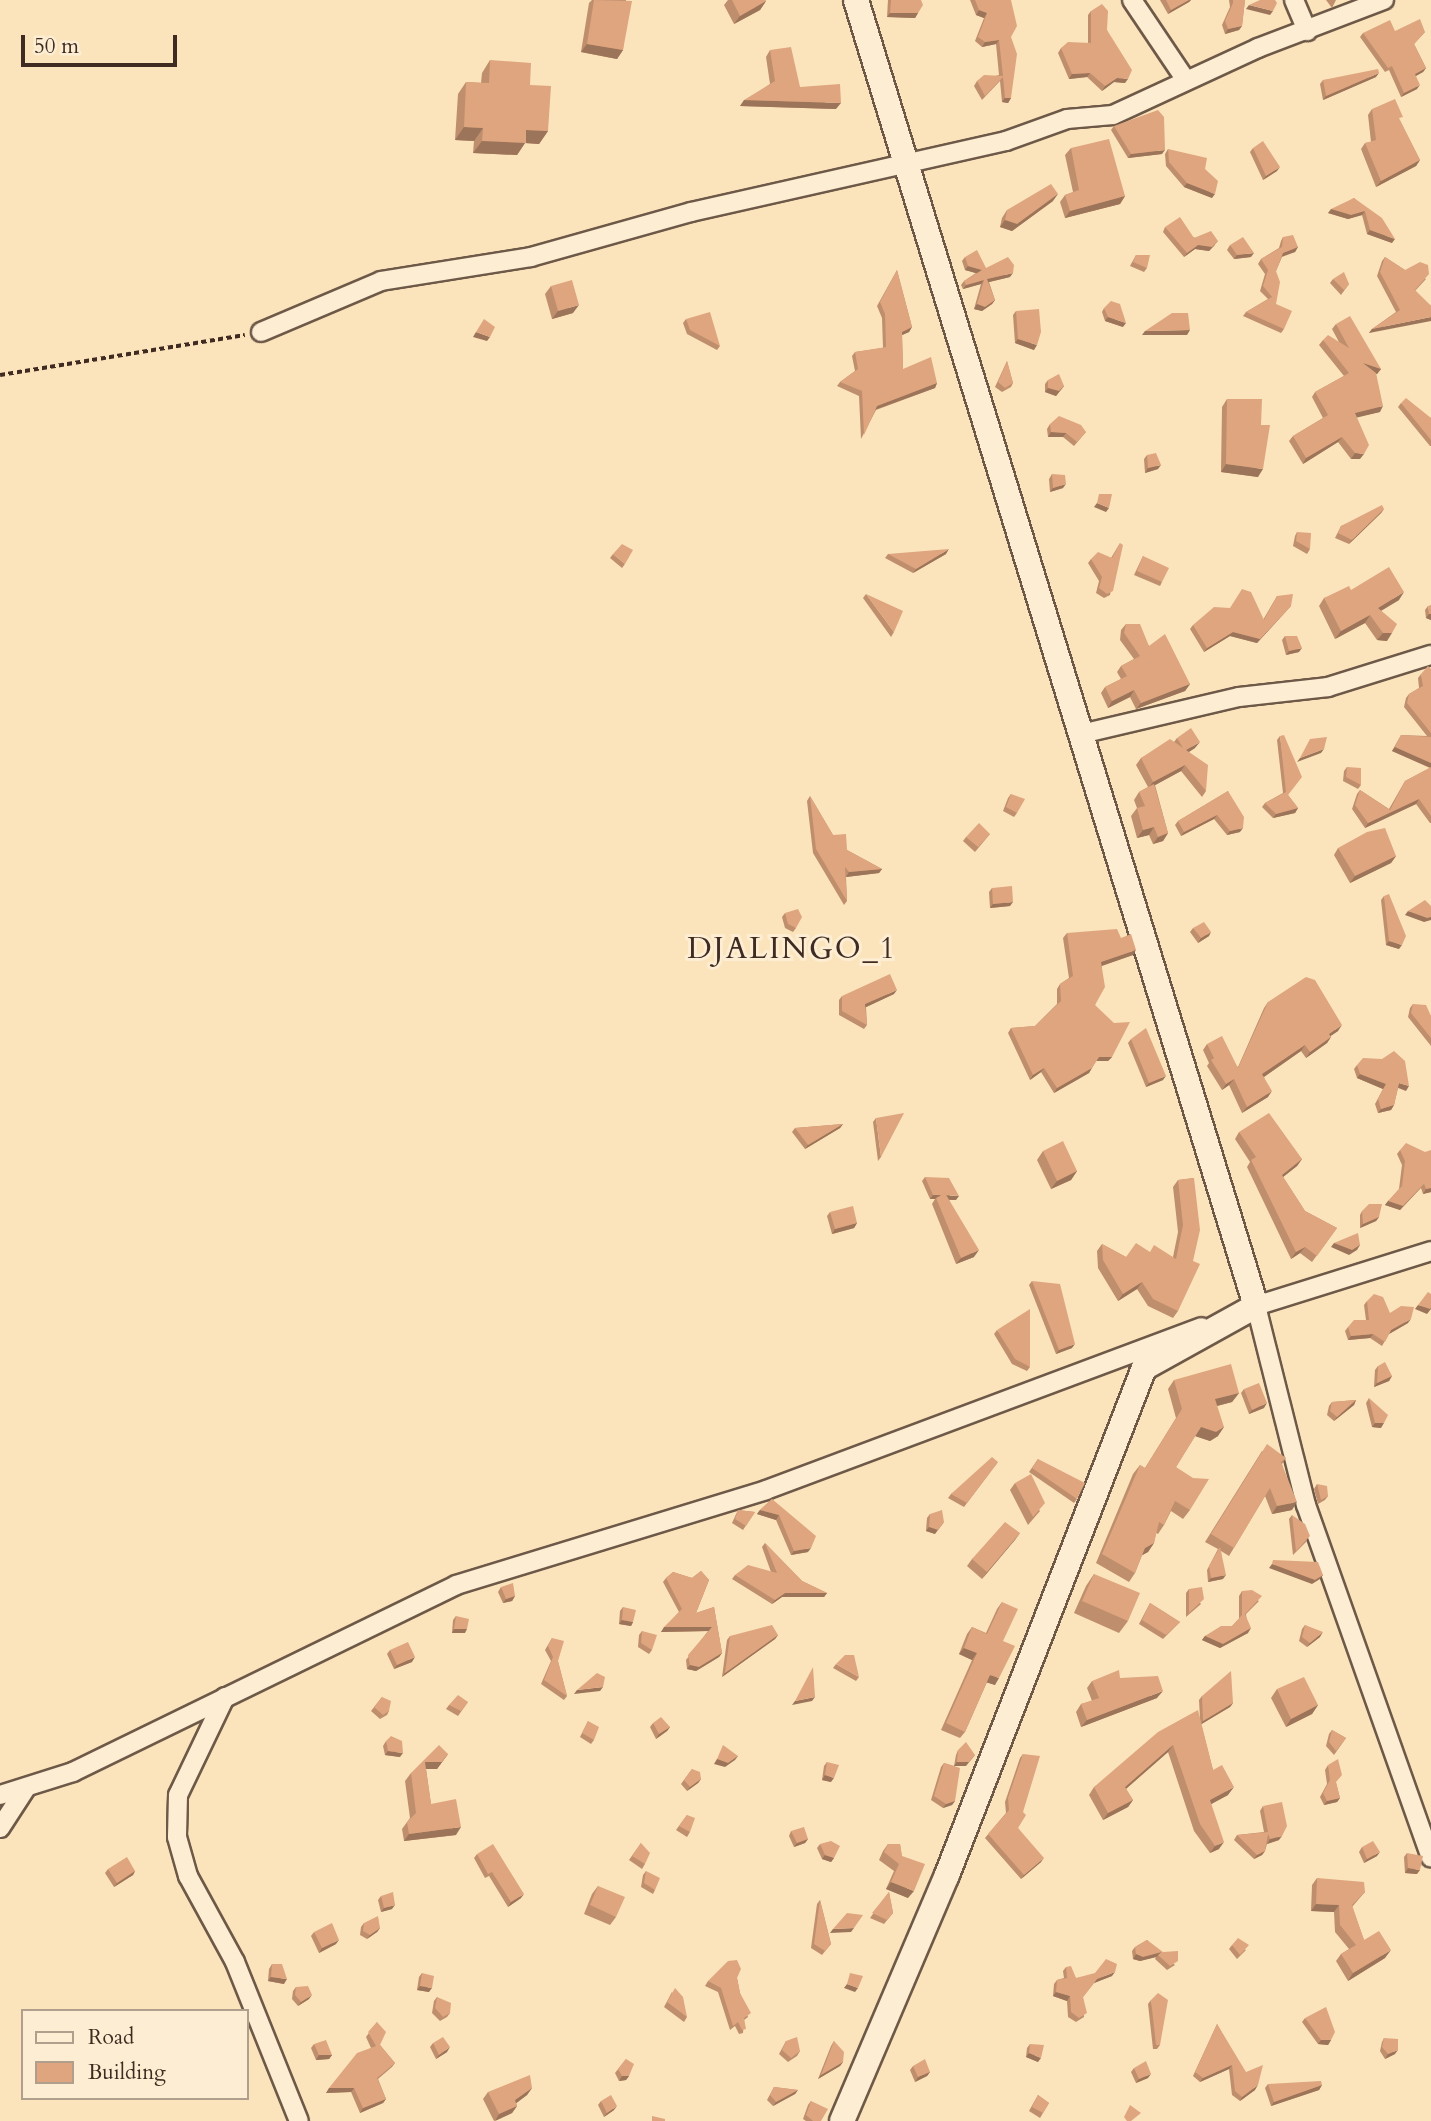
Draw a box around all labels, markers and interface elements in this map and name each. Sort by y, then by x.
scale bar [24,21,180,65]
text: 50 m [34,32,79,61]
district label: DJALINGO_1 [688,931,896,967]
legend [21,2009,248,2100]
text: Road [88,2023,134,2052]
text: Building [88,2058,166,2087]

